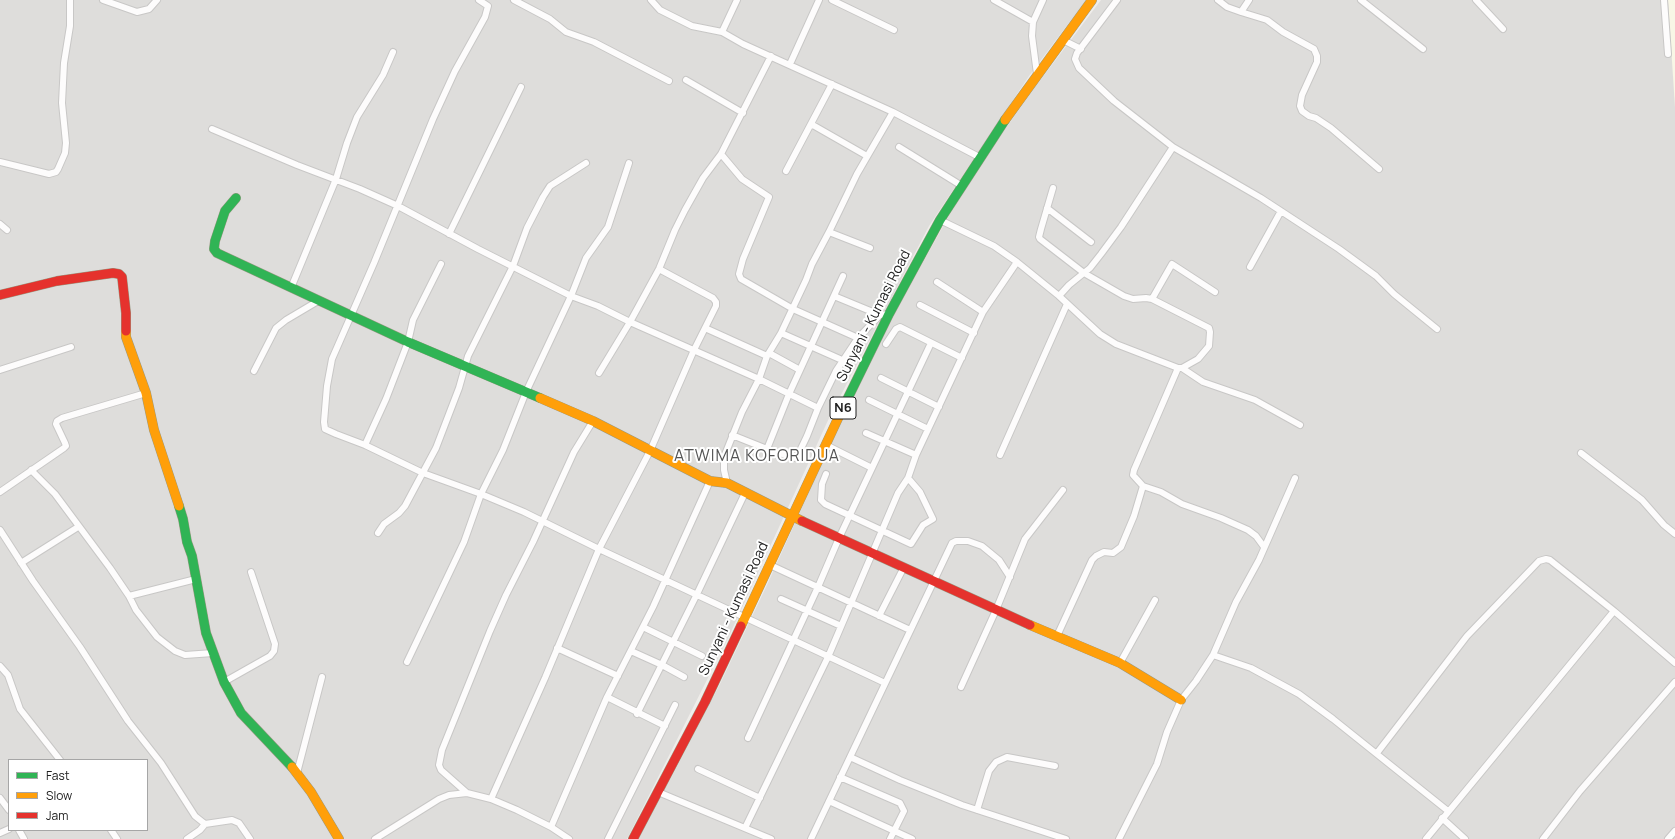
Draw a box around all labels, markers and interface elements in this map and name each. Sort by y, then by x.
street label: Sunyani - Kumasi Road [834,247,914,385]
road number: N6 [830,397,856,419]
district label: ATWIMA KOFORIDUA [674,447,840,467]
street label: Sunyani - Kumasi Road [696,540,772,678]
legend [8,759,148,831]
text: Fast [46,767,70,784]
text: Slow [46,787,72,804]
text: Jam [46,807,68,824]

